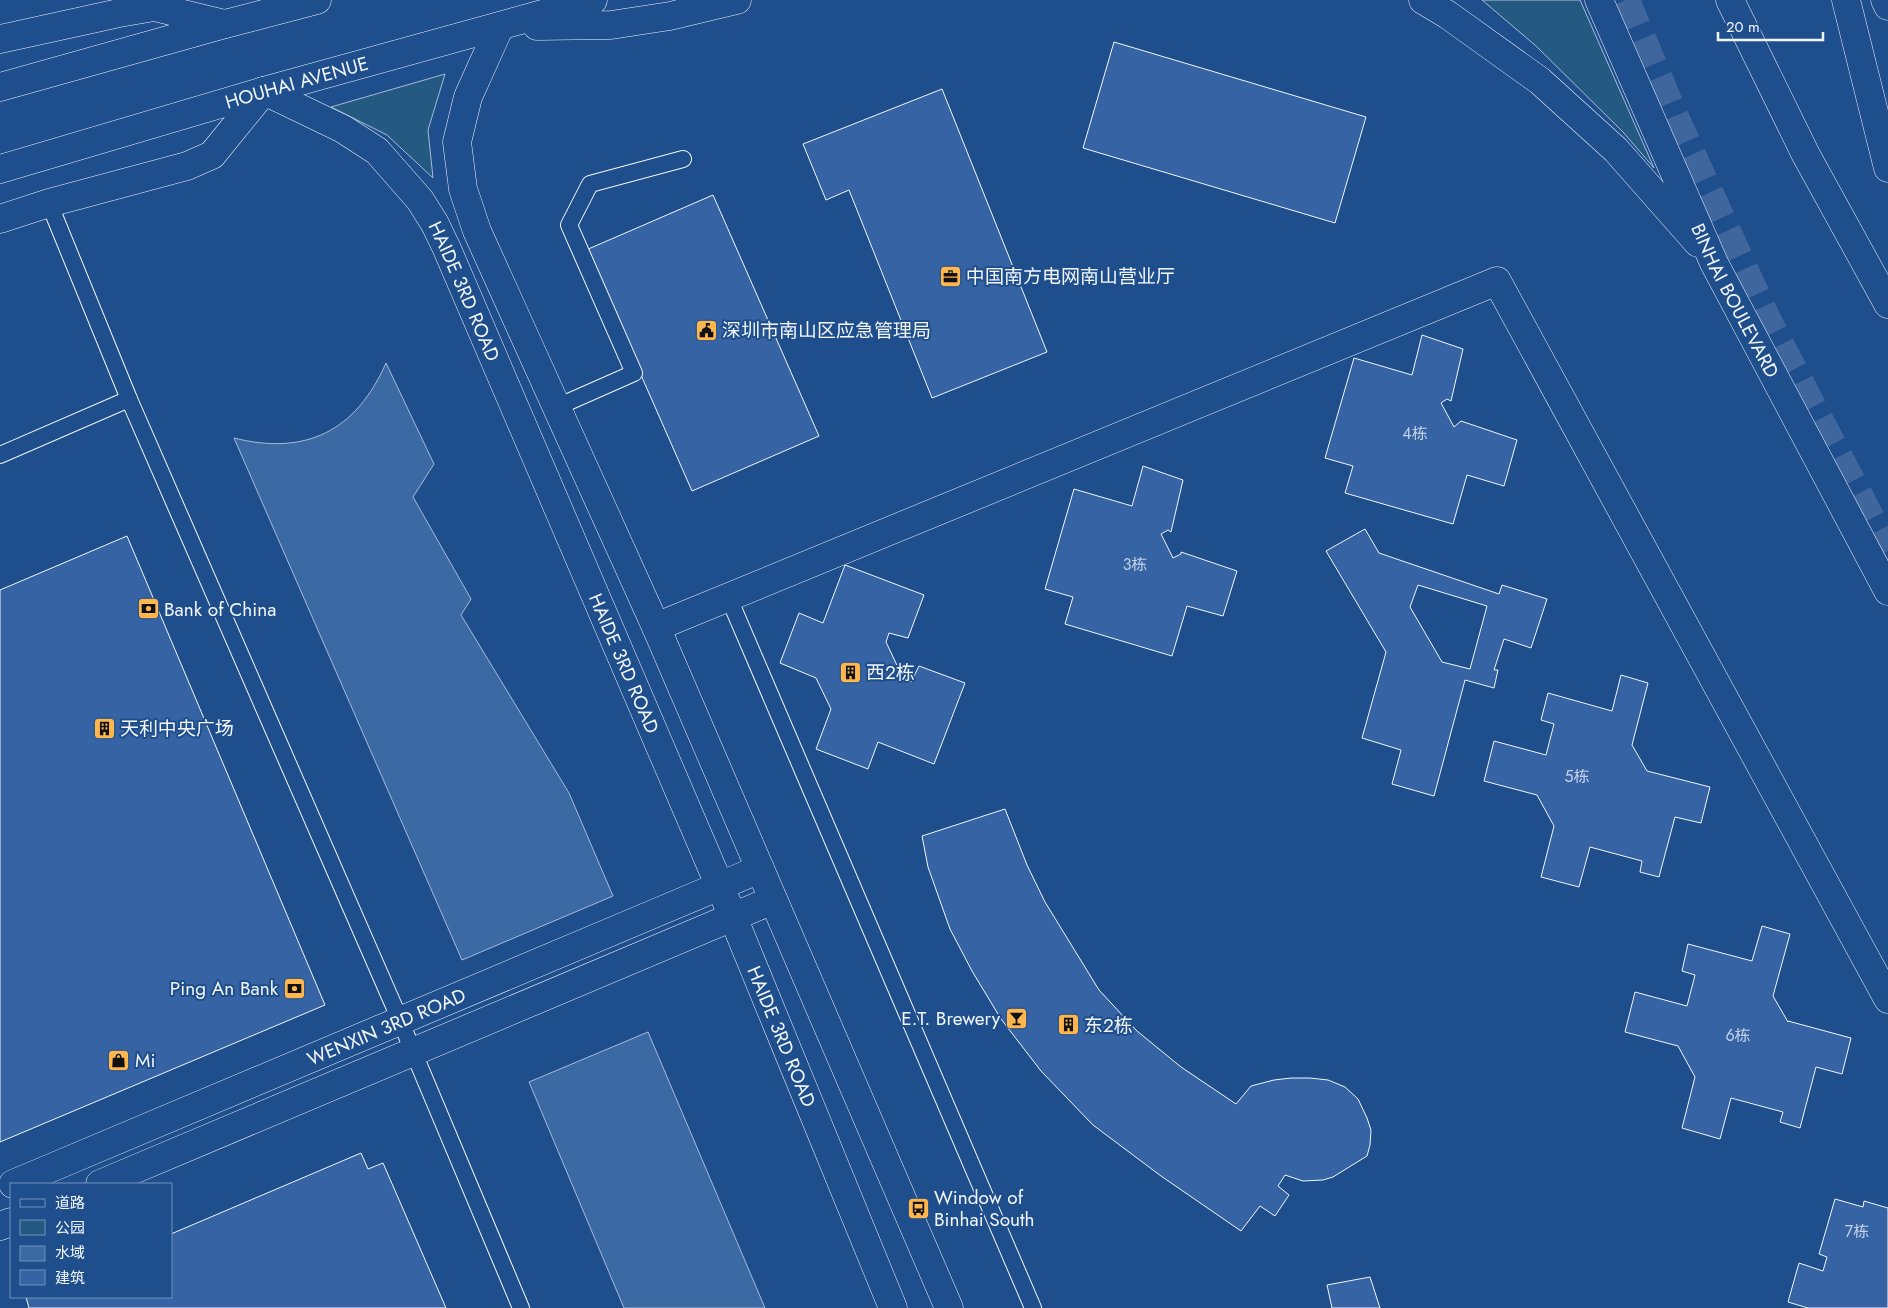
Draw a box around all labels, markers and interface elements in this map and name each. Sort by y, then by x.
scale bar [1718,10,1823,42]
text: 20 m [1726,16,1760,38]
street label: HOUHAI AVENUE [222,50,371,116]
street label: HAIDE 3RD ROAD [422,217,506,365]
street label: BINHAI BOULEVARD [1684,219,1785,383]
place label: 中国南方电网南山营业厅 [966,263,1175,290]
office icon: 中国南方电网南山营业厅 [938,264,962,288]
place label: 深圳市南山区应急管理局 [722,317,931,344]
public building icon: 深圳市南山区应急管理局 [694,318,718,342]
house number: 4栋 [1402,422,1428,445]
house number: 3栋 [1123,553,1147,576]
street label: HAIDE 3RD ROAD [582,589,666,738]
place label: Bank of China [164,596,276,623]
bank icon: Bank of China [136,597,160,621]
place label: 西2栋 [866,659,915,686]
building icon: 西2栋 [838,660,862,684]
place label: 天利中央广场 [120,715,234,742]
building icon: 天利中央广场 [92,716,116,740]
house number: 5栋 [1564,765,1590,788]
street label: HAIDE 3RD ROAD [740,962,822,1111]
place label: Ping An Bank [170,975,279,1002]
bank icon: Ping An Bank [282,976,306,1000]
street label: WENXIN 3RD ROAD [303,982,470,1073]
place label: E.T. Brewery [901,1005,1001,1032]
bar icon: E.T. Brewery [1004,1006,1028,1030]
place label: 东2栋 [1084,1012,1133,1039]
building icon: 东2栋 [1056,1013,1080,1037]
house number: 6栋 [1725,1024,1751,1047]
place label: Mi [135,1047,155,1074]
shop icon: Mi [107,1048,131,1072]
legend [10,1183,172,1298]
place label: Window of Binhai South [934,1184,1035,1233]
text: 道路 [55,1192,85,1214]
bus stop icon: Window of Binhai South [906,1196,930,1220]
text: 公园 [55,1217,85,1239]
house number: 7栋 [1845,1220,1869,1243]
text: 水域 [55,1242,85,1264]
text: 建筑 [55,1267,85,1289]

